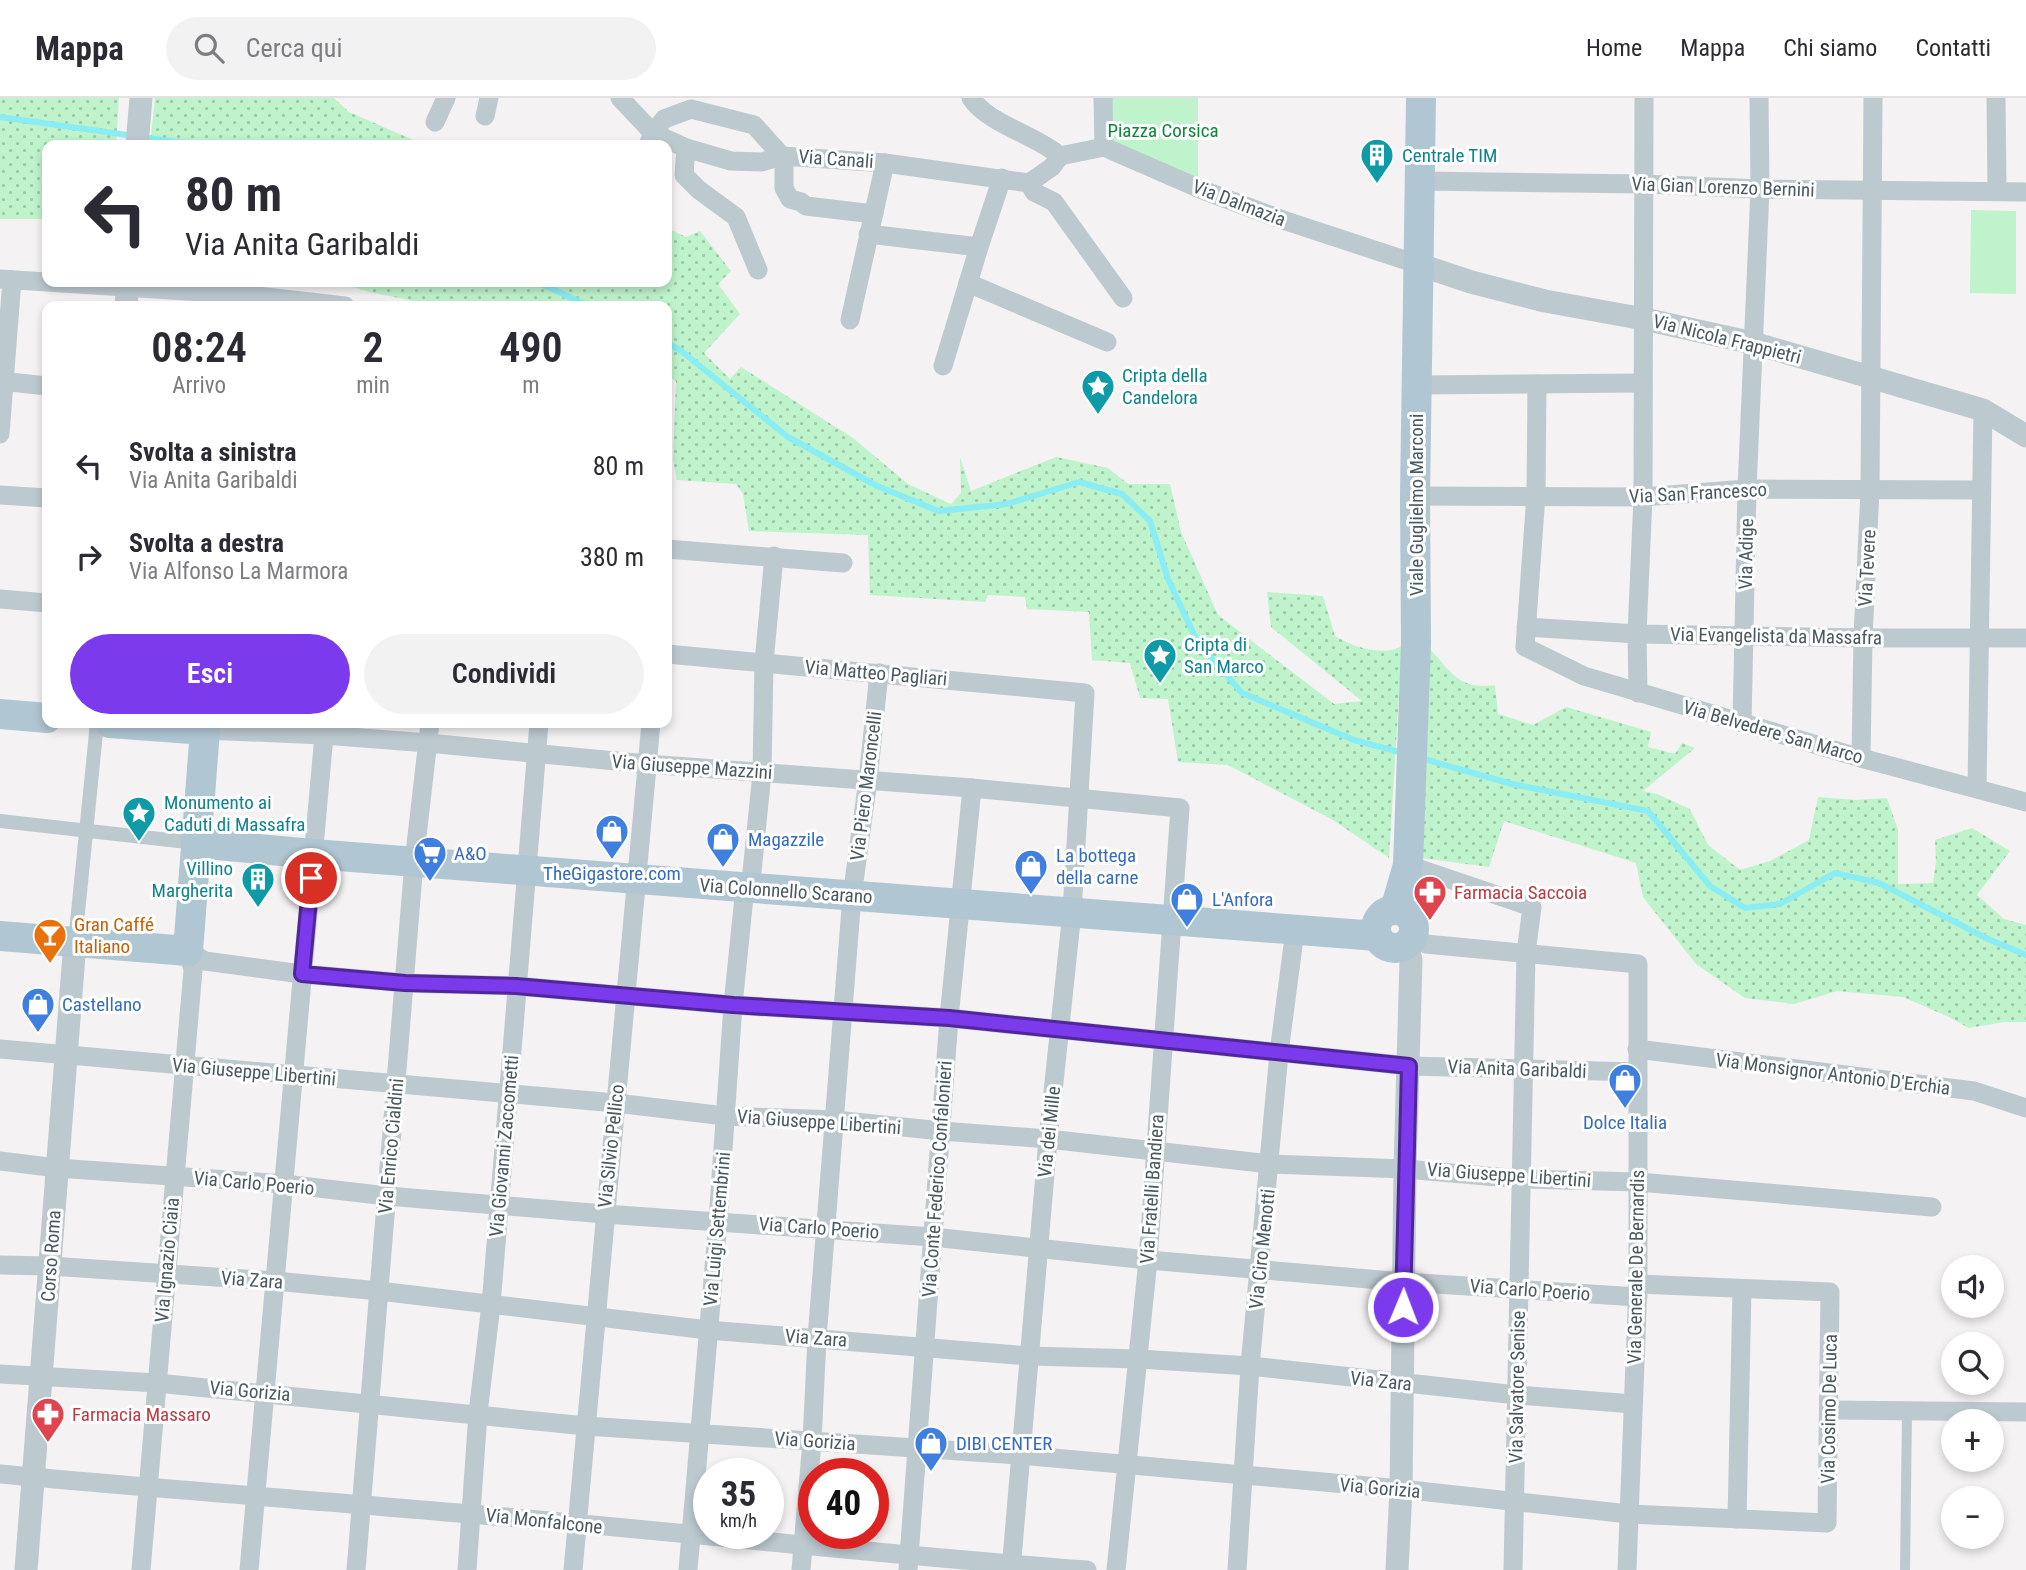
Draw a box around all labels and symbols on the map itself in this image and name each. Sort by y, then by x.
park label: Piazza Corsica [1107,119,1219,142]
building icon: Centrale TIM [1358,136,1396,185]
place label: Centrale TIM [1402,144,1497,167]
street label: Via Canali [798,145,874,173]
street label: Via Gian Lorenzo Bernini [1631,172,1815,202]
street label: Via Dalmazia [1189,175,1289,231]
street label: Via Nicola Frappietri [1651,309,1803,369]
place label: Cripta della Candelora [1122,364,1208,409]
place icon: Cripta della Candelora [1079,367,1117,416]
street label: Viale Guglielmo Marconi [1405,414,1428,596]
street label: Via San Francesco [1628,478,1768,508]
street label: Via Adige [1734,518,1758,590]
street label: Via Tevere [1853,529,1881,607]
street label: Via Evangelista da Massafra [1670,623,1882,649]
place label: Cripta di San Marco [1184,633,1264,678]
place icon: Cripta di San Marco [1141,636,1179,685]
street label: Via Matteo Pagliari [804,655,948,691]
street label: Via Belvedere San Marco [1680,695,1866,769]
street label: Via Piero Maroncelli [845,710,887,862]
street label: Via Giuseppe Mazzini [611,750,773,784]
place label: Monumento ai Caduti di Massafra [164,791,305,836]
place icon: Monumento ai Caduti di Massafra [120,794,158,843]
shop icon: TheGigastore.com [593,812,631,861]
shop icon: Magazzile [704,820,742,869]
place label: Magazzile [748,828,824,851]
supermarket icon: A&O [411,834,449,883]
place label: A&O [454,842,487,865]
place label: La bottega della carne [1056,844,1138,889]
shop icon: La bottega della carne [1012,847,1050,896]
pin [281,848,341,908]
place label: Villino Margherita [152,857,233,902]
building icon: Villino Margherita [239,860,277,909]
place label: TheGigastore.com [543,862,681,885]
street label: Via Colonnello Scarano [699,873,873,909]
pharmacy icon: Farmacia Saccoia [1411,873,1449,922]
shop icon: L'Anfora [1168,880,1206,929]
place label: Farmacia Saccoia [1454,881,1587,904]
place label: L'Anfora [1212,888,1273,911]
place label: Gran Caffé Italiano [74,913,154,958]
bar icon: Gran Caffé Italiano [31,916,69,965]
shop icon: Castellano [19,985,57,1034]
place label: Castellano [62,993,142,1016]
street label: Via Monsignor Antonio D'Erchia [1714,1048,1952,1100]
street label: Via Giuseppe Libertini [171,1053,337,1091]
street label: Via Giovanni Zaccometti [485,1054,523,1238]
street label: Via Anita Garibaldi [1447,1055,1587,1083]
street label: Via Conte Federico Confalonieri [917,1060,957,1298]
shop icon: Dolce Italia [1606,1061,1644,1110]
street label: Via Enrico Cialdini [374,1077,408,1215]
street label: Via Silvio Pellico [593,1083,629,1209]
street label: Via dei Mille [1033,1085,1065,1179]
street label: Via Giuseppe Libertini [736,1105,902,1139]
place label: Dolce Italia [1583,1111,1667,1134]
street label: Via Fratelli Bandiera [1135,1114,1169,1264]
street label: Via Luigi Settembrini [699,1151,735,1307]
street label: Via Giuseppe Libertini [1426,1158,1592,1192]
street label: Via Carlo Poerio [193,1166,315,1200]
street label: Via Generale De Bernardis [1623,1170,1649,1364]
street label: Via Ciro Menotti [1244,1188,1280,1310]
street label: Via Ignazio Ciaia [150,1197,184,1323]
street label: Corso Roma [36,1209,66,1303]
street label: Via Carlo Poerio [758,1212,880,1244]
street label: Via Zara [220,1266,284,1294]
position arrow [1366,1270,1440,1344]
street label: Via Carlo Poerio [1469,1274,1591,1306]
street label: Via Salvatore Senise [1504,1310,1530,1464]
street label: Via Zara [784,1324,848,1352]
street label: Via Cosimo De Luca [1816,1334,1842,1484]
street label: Via Zara [1349,1366,1413,1396]
street label: Via Gorizia [209,1376,291,1406]
pharmacy icon: Farmacia Massaro [29,1395,67,1444]
place label: Farmacia Massaro [72,1403,211,1426]
shop icon: DIBI CENTER [912,1424,950,1473]
street label: Via Gorizia [774,1427,856,1455]
place label: DIBI CENTER [956,1432,1052,1455]
speed limit sign: 40 [798,1458,889,1549]
street label: Via Gorizia [1339,1473,1421,1503]
street label: Via Monfalcone [484,1503,604,1539]

